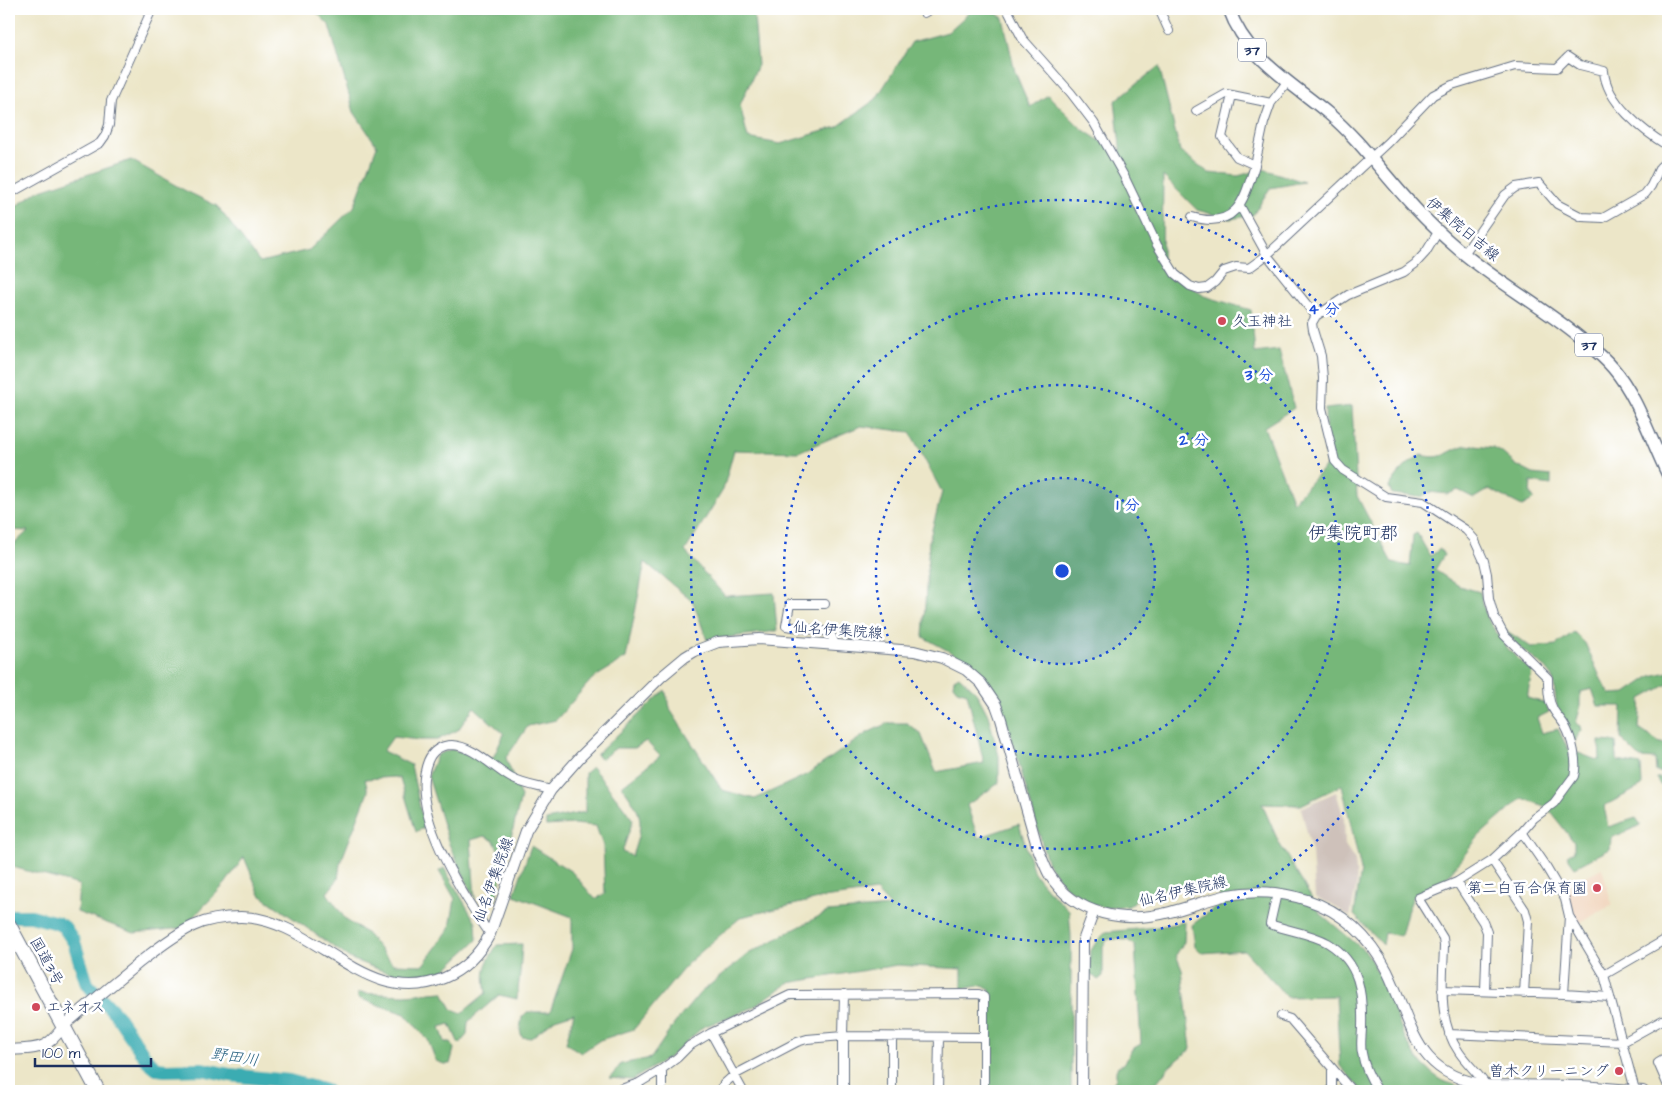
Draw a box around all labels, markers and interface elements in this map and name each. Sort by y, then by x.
road number: 37 [1238,38,1266,62]
street label: 伊集院日吉線 [1421,192,1504,266]
text: 4 分 [1308,299,1340,320]
place label: 久玉神社 [1232,311,1292,332]
marker: 久玉神社 [1216,315,1228,327]
road number: 37 [1575,334,1603,356]
text: 3 分 [1244,365,1273,386]
text: 2 分 [1178,430,1209,451]
text: 1 分 [1117,495,1139,516]
district label: 伊集院町郡 [1308,521,1398,546]
centre of rings [1053,562,1071,580]
street label: 仙名伊集院線 [792,617,884,644]
street label: 仙名伊集院線 [468,834,519,926]
street label: 仙名伊集院線 [1137,871,1229,912]
place label: 第二白百合保育園 [1467,878,1587,899]
marker: 第二白百合保育園 [1591,882,1603,894]
street label: 国道3号 [25,933,69,989]
place label: エネオス [46,997,105,1018]
marker: エネオス [30,1001,42,1013]
scale bar [35,1035,151,1067]
water label: 野田川 [209,1042,260,1072]
text: 100 m [42,1043,81,1064]
place label: 曽木クリーニング [1489,1061,1609,1082]
marker: 曽木クリーニング [1613,1065,1625,1077]

